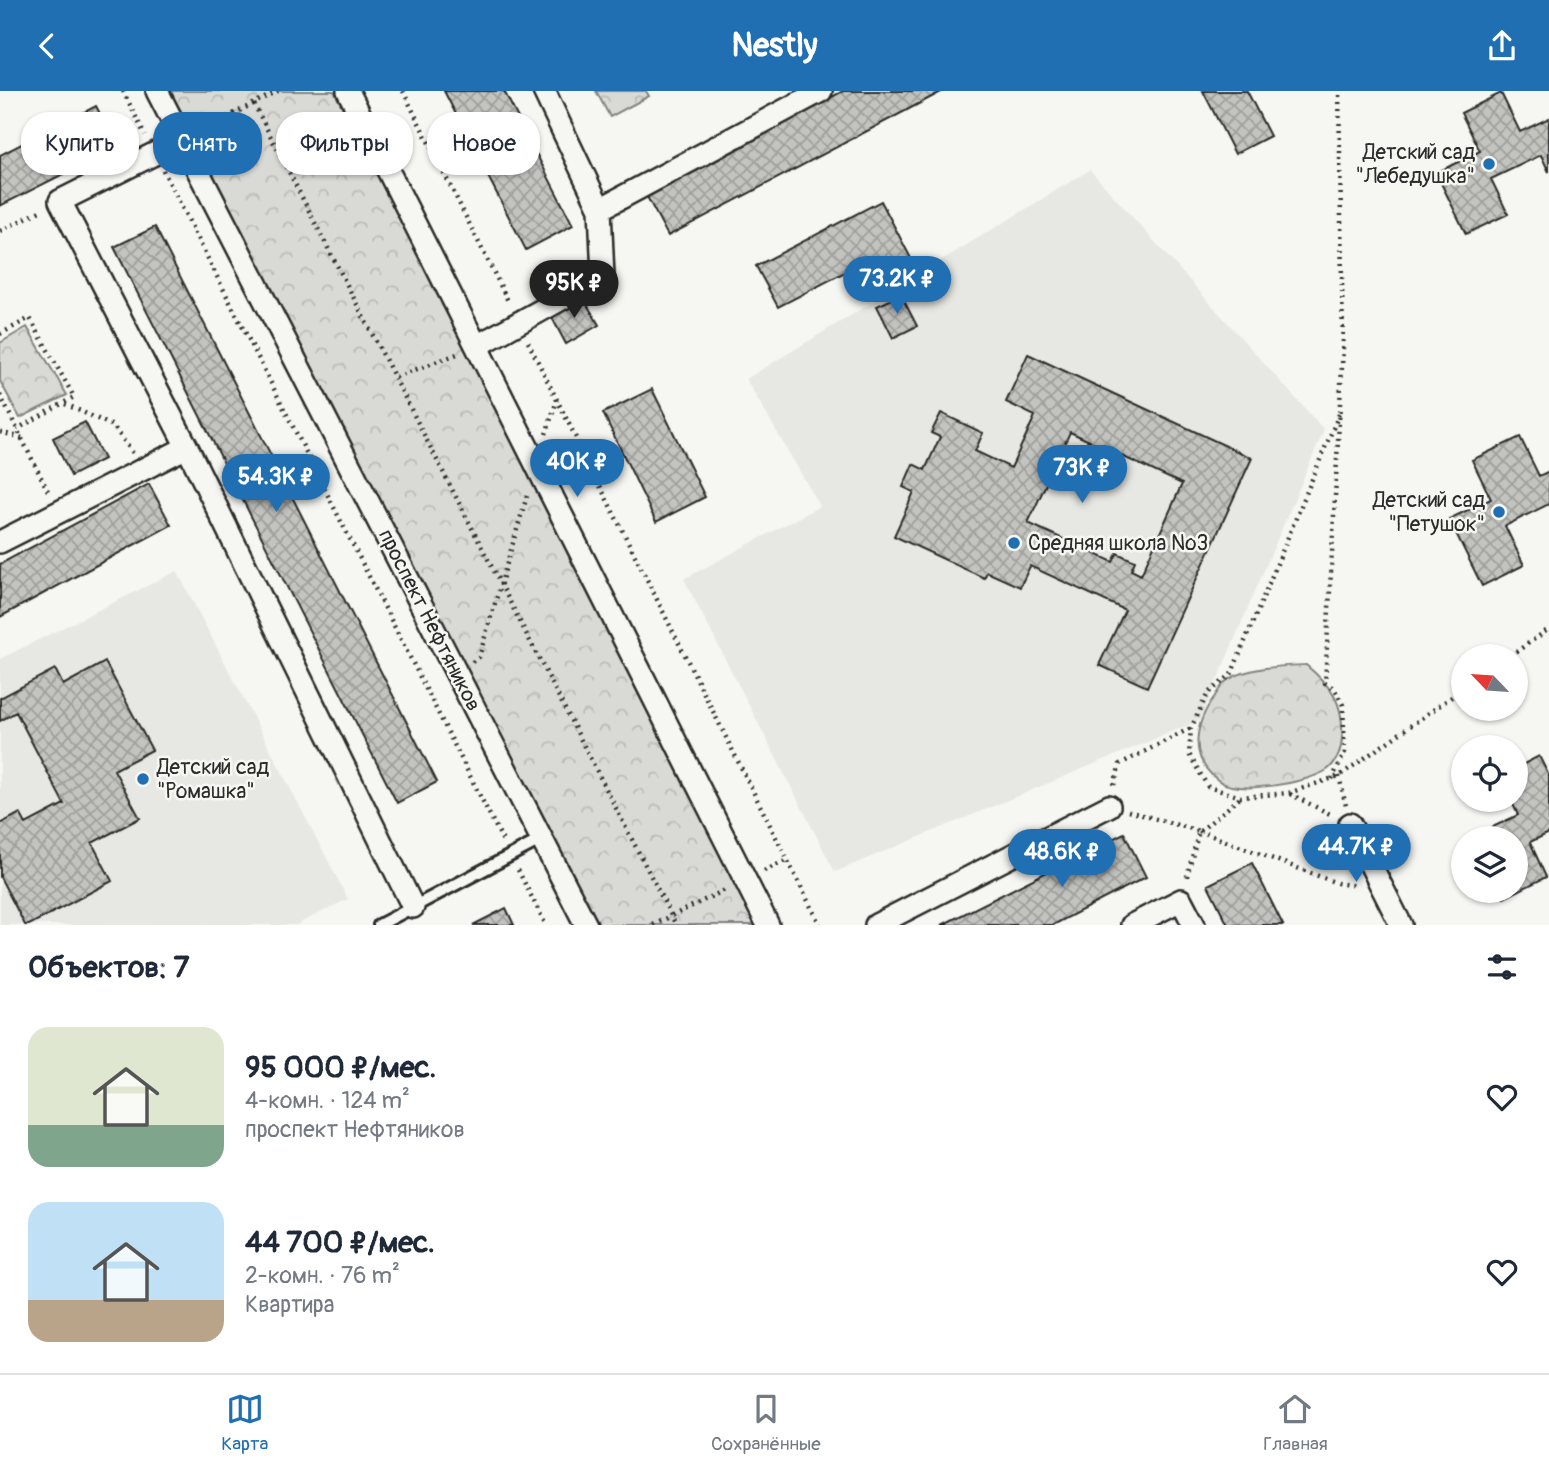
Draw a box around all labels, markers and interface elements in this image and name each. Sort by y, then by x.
text: Nestly [732,26,817,66]
icon: back [28,27,66,65]
icon: share [1483,27,1521,65]
chip: Купить [21,112,139,175]
chip: Снять [153,112,262,175]
chip: Фильтры [276,112,413,175]
chip: Новое [427,112,540,175]
place label: Детский сад "Лебедушка" [1356,139,1475,190]
marker: Детский сад "Лебедушка" [1481,156,1497,172]
pin: 73.2K ₽ [832,257,962,316]
pin: 95K ₽ [525,261,623,320]
text: 73.2K ₽ [859,264,935,293]
text: 95K ₽ [546,268,602,297]
pin: 40K ₽ [528,439,626,499]
pin: 73K ₽ [1033,445,1131,505]
text: 40K ₽ [546,447,608,476]
text: 73K ₽ [1053,453,1111,482]
pin: 54.3K ₽ [211,455,341,514]
text: 54.3K ₽ [238,462,314,491]
place label: Детский сад "Петушок" [1372,487,1485,538]
marker: Детский сад "Петушок" [1491,504,1507,520]
street label: проспект Нефтяников [372,525,487,716]
place label: Средняя школа №3 [1028,530,1208,557]
marker: Средняя школа №3 [1006,535,1022,551]
north arrow [1451,644,1528,721]
map controls [1451,644,1528,903]
button: locate [1451,735,1528,812]
place label: Детский сад "Ромашка" [156,754,269,805]
marker: Детский сад "Ромашка" [135,771,151,787]
pin: 44.7K ₽ [1291,825,1421,884]
button: layers [1451,826,1528,903]
pin: 48.6K ₽ [997,829,1127,889]
text: 44.7K ₽ [1318,832,1394,861]
text: 48.6K ₽ [1024,837,1100,866]
icon: filters [1483,948,1521,986]
text: Объектов: 7 [28,949,189,986]
text: 95 000 ₽/мес. [245,1049,436,1086]
icon: home [84,1055,168,1139]
icon: heart [1483,1078,1521,1116]
text: 4-комн. · 124 m² [245,1086,410,1115]
text: проспект Нефтяников [245,1115,465,1144]
text: 44 700 ₽/мес. [245,1224,435,1261]
icon: home [84,1230,168,1314]
icon: heart [1483,1253,1521,1291]
text: 2-комн. · 76 m² [245,1261,400,1290]
text: Квартира [245,1290,334,1319]
tab: Карта [221,1390,268,1456]
tab: Сохранённые [711,1390,821,1456]
tab: Главная [1263,1390,1328,1456]

